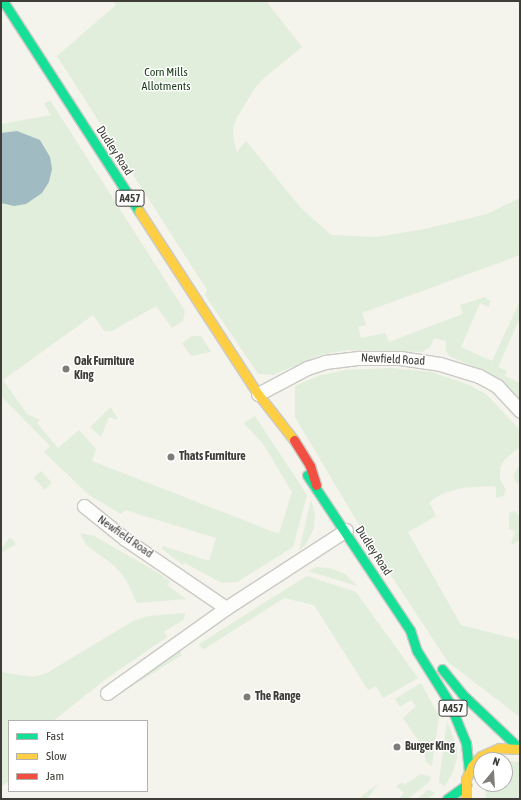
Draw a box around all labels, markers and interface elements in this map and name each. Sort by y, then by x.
park label: Corn Mills Allotments [142,66,190,94]
street label: Dudley Road [93,124,135,178]
road number: A457 [115,189,145,207]
street label: Newfield Road [360,351,426,369]
place label: Oak Furniture King [74,355,134,383]
marker: Oak Furniture King [61,364,71,374]
place label: Thats Furniture [179,450,246,464]
marker: Thats Furniture [166,452,176,462]
street label: Newfield Road [94,513,156,561]
street label: Dudley Road [352,524,394,578]
place label: The Range [255,690,301,704]
marker: The Range [242,692,252,702]
road number: A457 [438,699,468,717]
legend [8,720,148,792]
text: Fast [46,729,64,743]
place label: Burger King [405,740,455,754]
marker: Burger King [392,742,402,752]
text: Slow [46,749,67,763]
north arrow [473,752,513,792]
text: N [491,755,501,768]
text: Jam [46,769,64,783]

